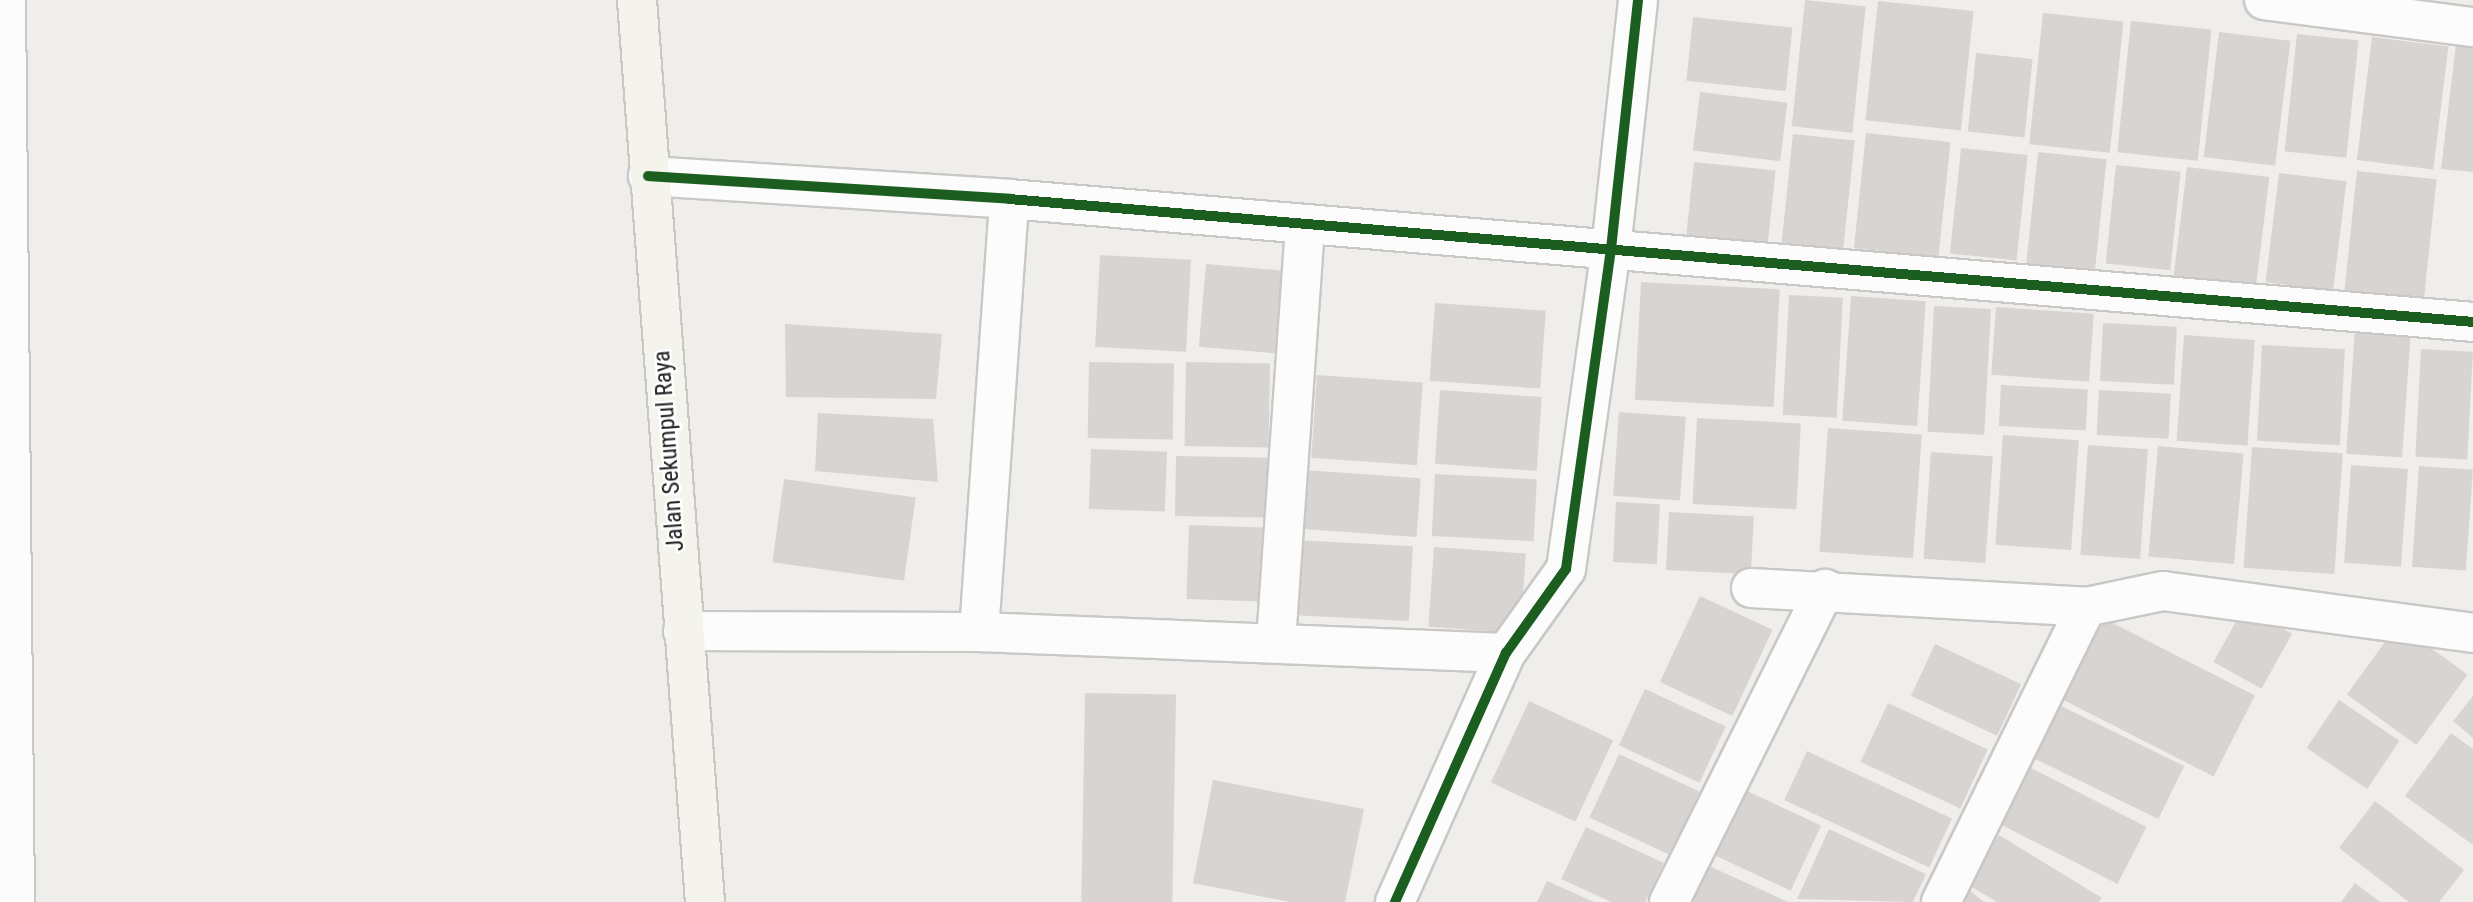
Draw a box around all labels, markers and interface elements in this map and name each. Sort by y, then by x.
street label: Jalan Sekumpul Raya [648,350,690,552]

